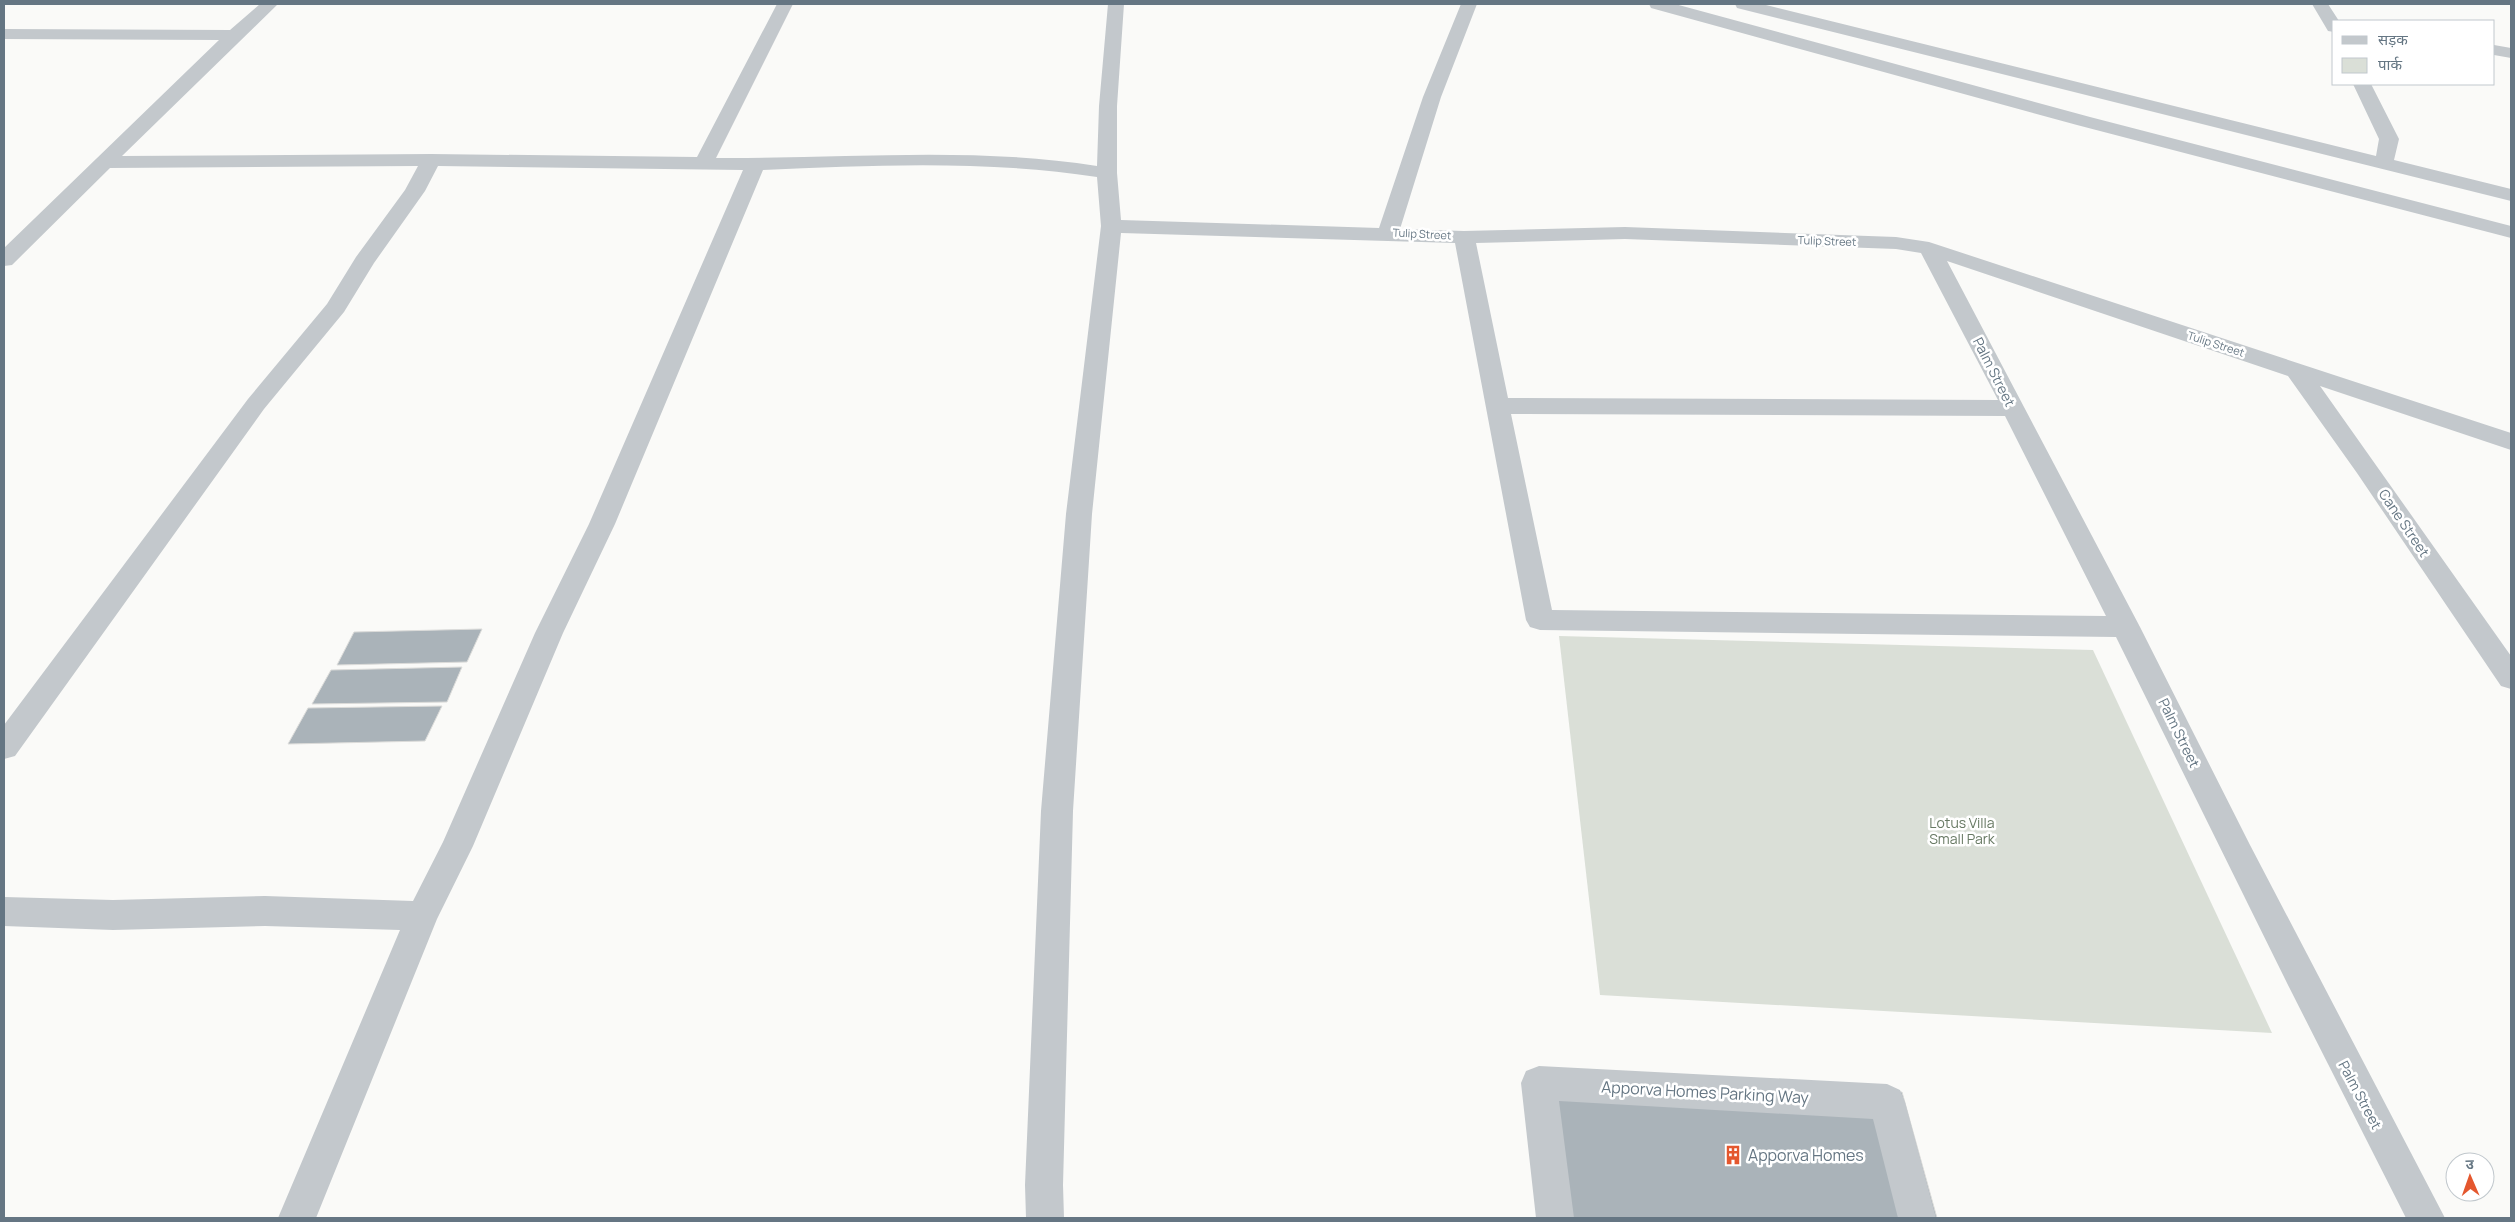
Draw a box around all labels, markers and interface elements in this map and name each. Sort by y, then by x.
legend [2332,20,2495,85]
text: सड़क [2378,29,2408,50]
text: पार्क [2378,54,2402,75]
street label: Tulip Street [1392,224,1452,243]
street label: Tulip Street [1797,232,1857,249]
street label: Tulip Street [2186,327,2246,360]
street label: Palm Street [1969,334,2020,410]
street label: Cane Street [2375,485,2434,561]
street label: Palm Street [2154,695,2205,771]
park label: Lotus Villa Small Park [1929,813,1996,848]
street label: Palm Street [2334,1057,2387,1133]
street label: Apporva Homes Parking Way [1601,1076,1810,1108]
building icon: Apporva Homes [1722,1144,1744,1166]
place label: Apporva Homes [1748,1144,1864,1166]
north arrow [2445,1152,2495,1202]
text: उ [2465,1154,2475,1173]

